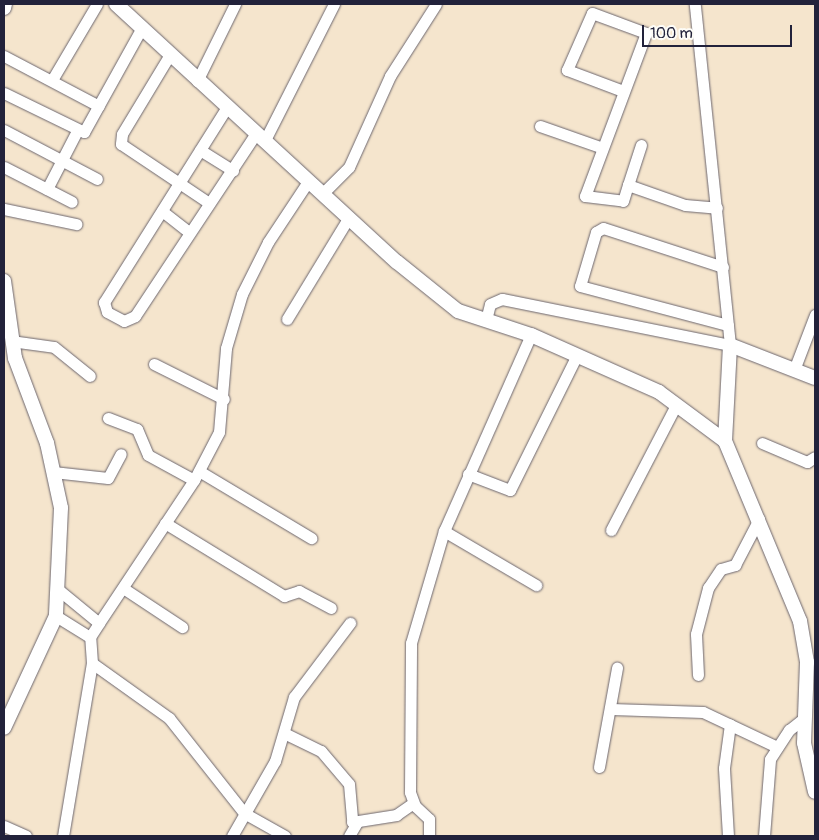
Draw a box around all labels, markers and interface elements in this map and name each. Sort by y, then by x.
scale bar [644,15,794,47]
text: 100 m [650,24,693,43]

